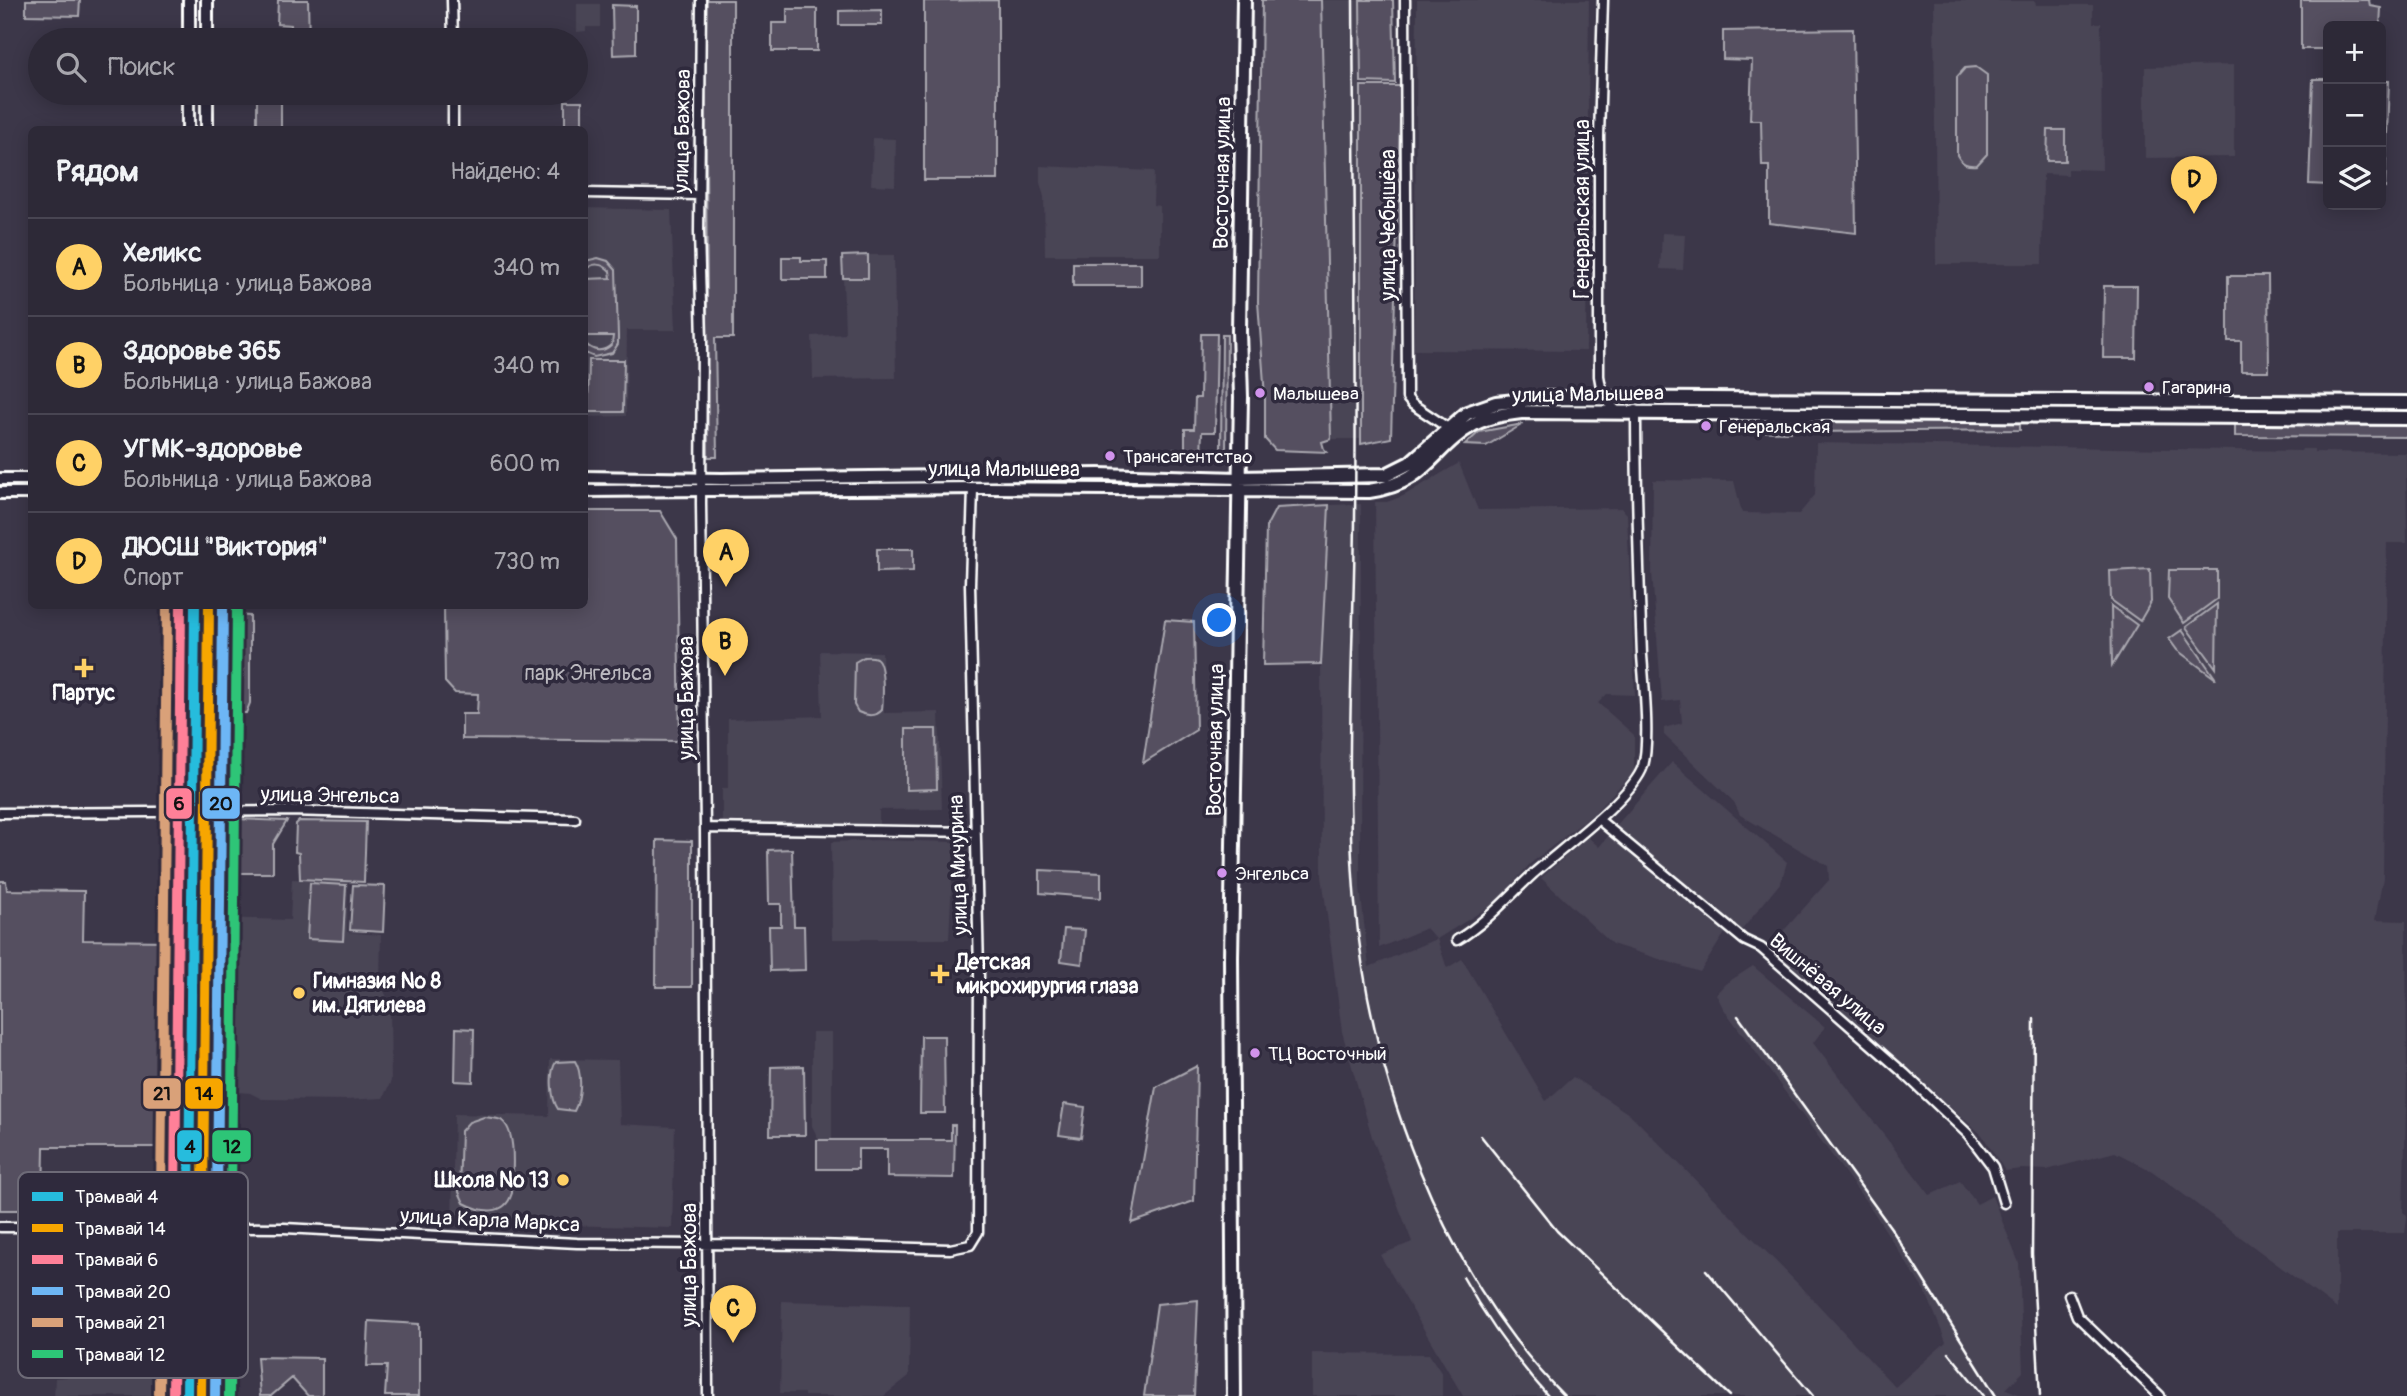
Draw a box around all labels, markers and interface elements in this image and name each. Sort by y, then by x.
map controls [2323,21,2386,210]
button: + [2323,21,2386,84]
search box [28,28,588,105]
icon: search [52,48,90,86]
text: Поиск [108,51,176,83]
street label: улица Бажова [668,69,697,194]
button: − [2323,84,2386,147]
street label: Восточная улица [1208,96,1237,250]
street label: Генеральская улица [1569,119,1596,299]
button: layers [2323,147,2386,210]
street label: улица Чебышёва [1375,149,1402,302]
text: Рядом [56,153,139,190]
pin: D [2171,156,2217,214]
text: Найдено: 4 [450,157,560,186]
text: Хеликс [123,237,202,269]
text: A [72,253,86,282]
text: 340 m [493,253,560,282]
text: Больница · улица Бажова [123,269,372,298]
text: Здоровье 365 [123,335,281,367]
text: B [72,351,86,380]
text: 340 m [493,351,560,380]
text: Больница · улица Бажова [123,367,372,396]
place label: Гагарина [2162,376,2231,400]
street label: улица Малышева [1511,380,1664,409]
marker: Гагарина [2142,380,2156,394]
place label: Малышева [1273,382,1359,406]
marker: Малышева [1253,386,1267,400]
place label: Генеральская [1719,415,1830,439]
marker: Генеральская [1699,419,1713,433]
text: УГМК-здоровье [123,433,302,465]
place label: Трансагентство [1123,445,1253,469]
text: C [72,449,86,478]
text: 600 m [490,449,560,478]
marker: Трансагентство [1103,449,1117,463]
street label: улица Малышева [927,456,1080,483]
text: Больница · улица Бажова [123,465,372,494]
pin: A [703,529,749,587]
text: ДЮСШ "Виктория" [123,531,328,563]
text: D [72,547,86,576]
text: 730 m [494,547,560,576]
text: Спорт [123,563,184,592]
your location [1202,603,1236,637]
pin: B [702,618,748,676]
street label: улица Бажова [673,636,700,761]
marker: Партус [74,658,94,678]
park label: парк Энгельса [524,660,652,687]
street label: Восточная улица [1201,663,1230,817]
place label: Партус [53,680,116,707]
street label: улица Энгельса [259,781,400,810]
line badge: 6 [165,787,193,820]
line badge: 20 [201,787,241,820]
text: 6 [173,792,185,816]
text: 20 [209,792,233,816]
street label: улица Мичурина [943,794,974,937]
place label: Энгельса [1235,862,1309,886]
marker: Энгельса [1215,866,1229,880]
street label: Вишнёвая улица [1764,928,1892,1041]
place label: Детская микрохирургия глаза [954,949,1139,1000]
marker: Детская микрохирургия глаза [930,964,950,984]
place label: Гимназия № 8 им. Дягилева [312,968,441,1019]
marker: Гимназия № 8 им. Дягилева [291,985,307,1001]
place label: ТЦ Восточный [1268,1042,1387,1066]
marker: ТЦ Восточный [1248,1046,1262,1060]
line badge: 21 [142,1077,182,1110]
line badge: 14 [184,1077,224,1110]
text: 21 [153,1082,171,1106]
text: 14 [195,1082,213,1106]
line badge: 4 [176,1129,203,1163]
line badge: 12 [211,1129,252,1163]
text: 4 [184,1135,196,1159]
text: 12 [223,1135,241,1159]
place label: Школа № 13 [433,1167,549,1194]
legend [18,1172,248,1378]
marker: Школа № 13 [555,1172,571,1188]
text: Трамвай 4 [75,1185,158,1209]
street label: улица Карла Маркса [398,1202,581,1239]
street label: улица Бажова [676,1203,703,1328]
text: Трамвай 14 [75,1217,166,1241]
text: Трамвай 6 [75,1248,158,1272]
text: Трамвай 20 [75,1280,171,1304]
pin: C [710,1285,756,1343]
text: Трамвай 21 [75,1311,165,1335]
text: Трамвай 12 [75,1343,165,1367]

